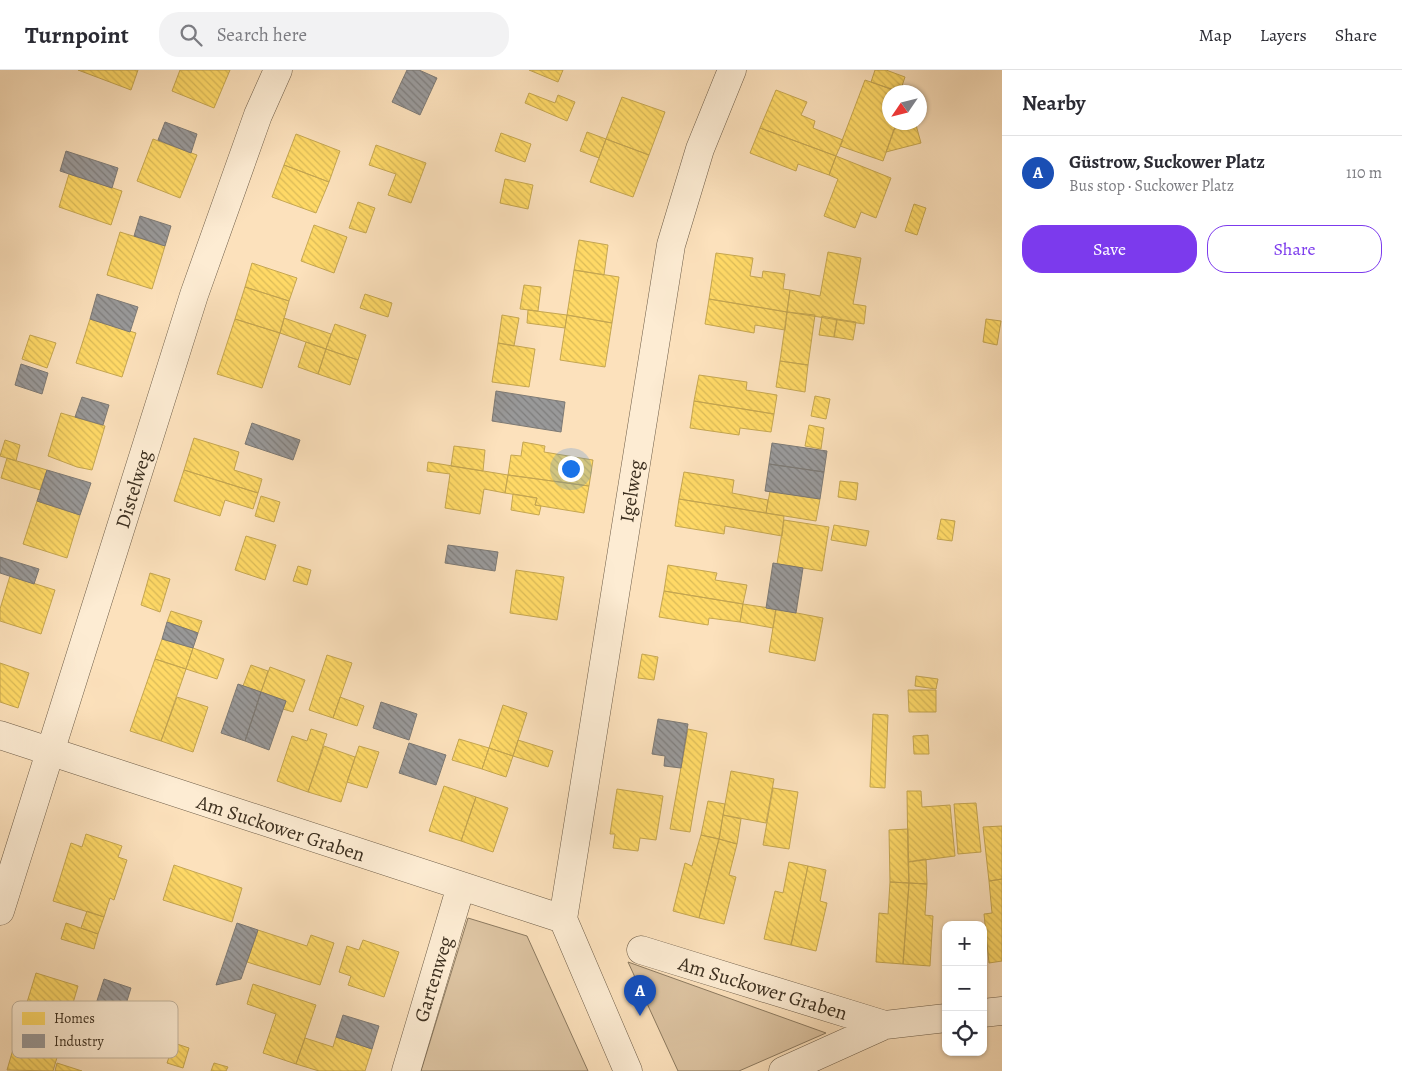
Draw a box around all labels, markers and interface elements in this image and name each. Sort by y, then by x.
search box [159,12,509,57]
text: Turnpoint [25,19,129,51]
icon: search [177,21,205,49]
text: Search here [217,22,307,48]
text: Map [1199,23,1232,47]
text: Layers [1260,23,1307,47]
text: Share [1335,23,1377,47]
north arrow [882,85,927,130]
text: Nearby [1022,89,1085,117]
text: Güstrow, Suckower Platz [1069,149,1265,175]
text: A [1033,162,1043,184]
text: 110 m [1346,162,1382,184]
text: Bus stop · Suckower Platz [1069,175,1234,197]
button: Save [1022,225,1197,273]
button: Share [1207,225,1382,273]
street label: Distelweg [109,447,158,532]
your location [558,456,584,482]
street label: Igelweg [613,458,650,524]
street label: Am Suckower Graben [192,788,368,868]
map controls [942,921,987,1056]
button: + [942,921,987,966]
street label: Gartenweg [408,933,459,1026]
street label: Am Suckower Graben [674,950,851,1027]
button: − [942,966,987,1011]
pin: A [624,975,656,1016]
legend [12,1001,178,1058]
text: Homes [54,1009,95,1028]
button: locate [942,1011,987,1056]
text: Industry [54,1032,104,1051]

